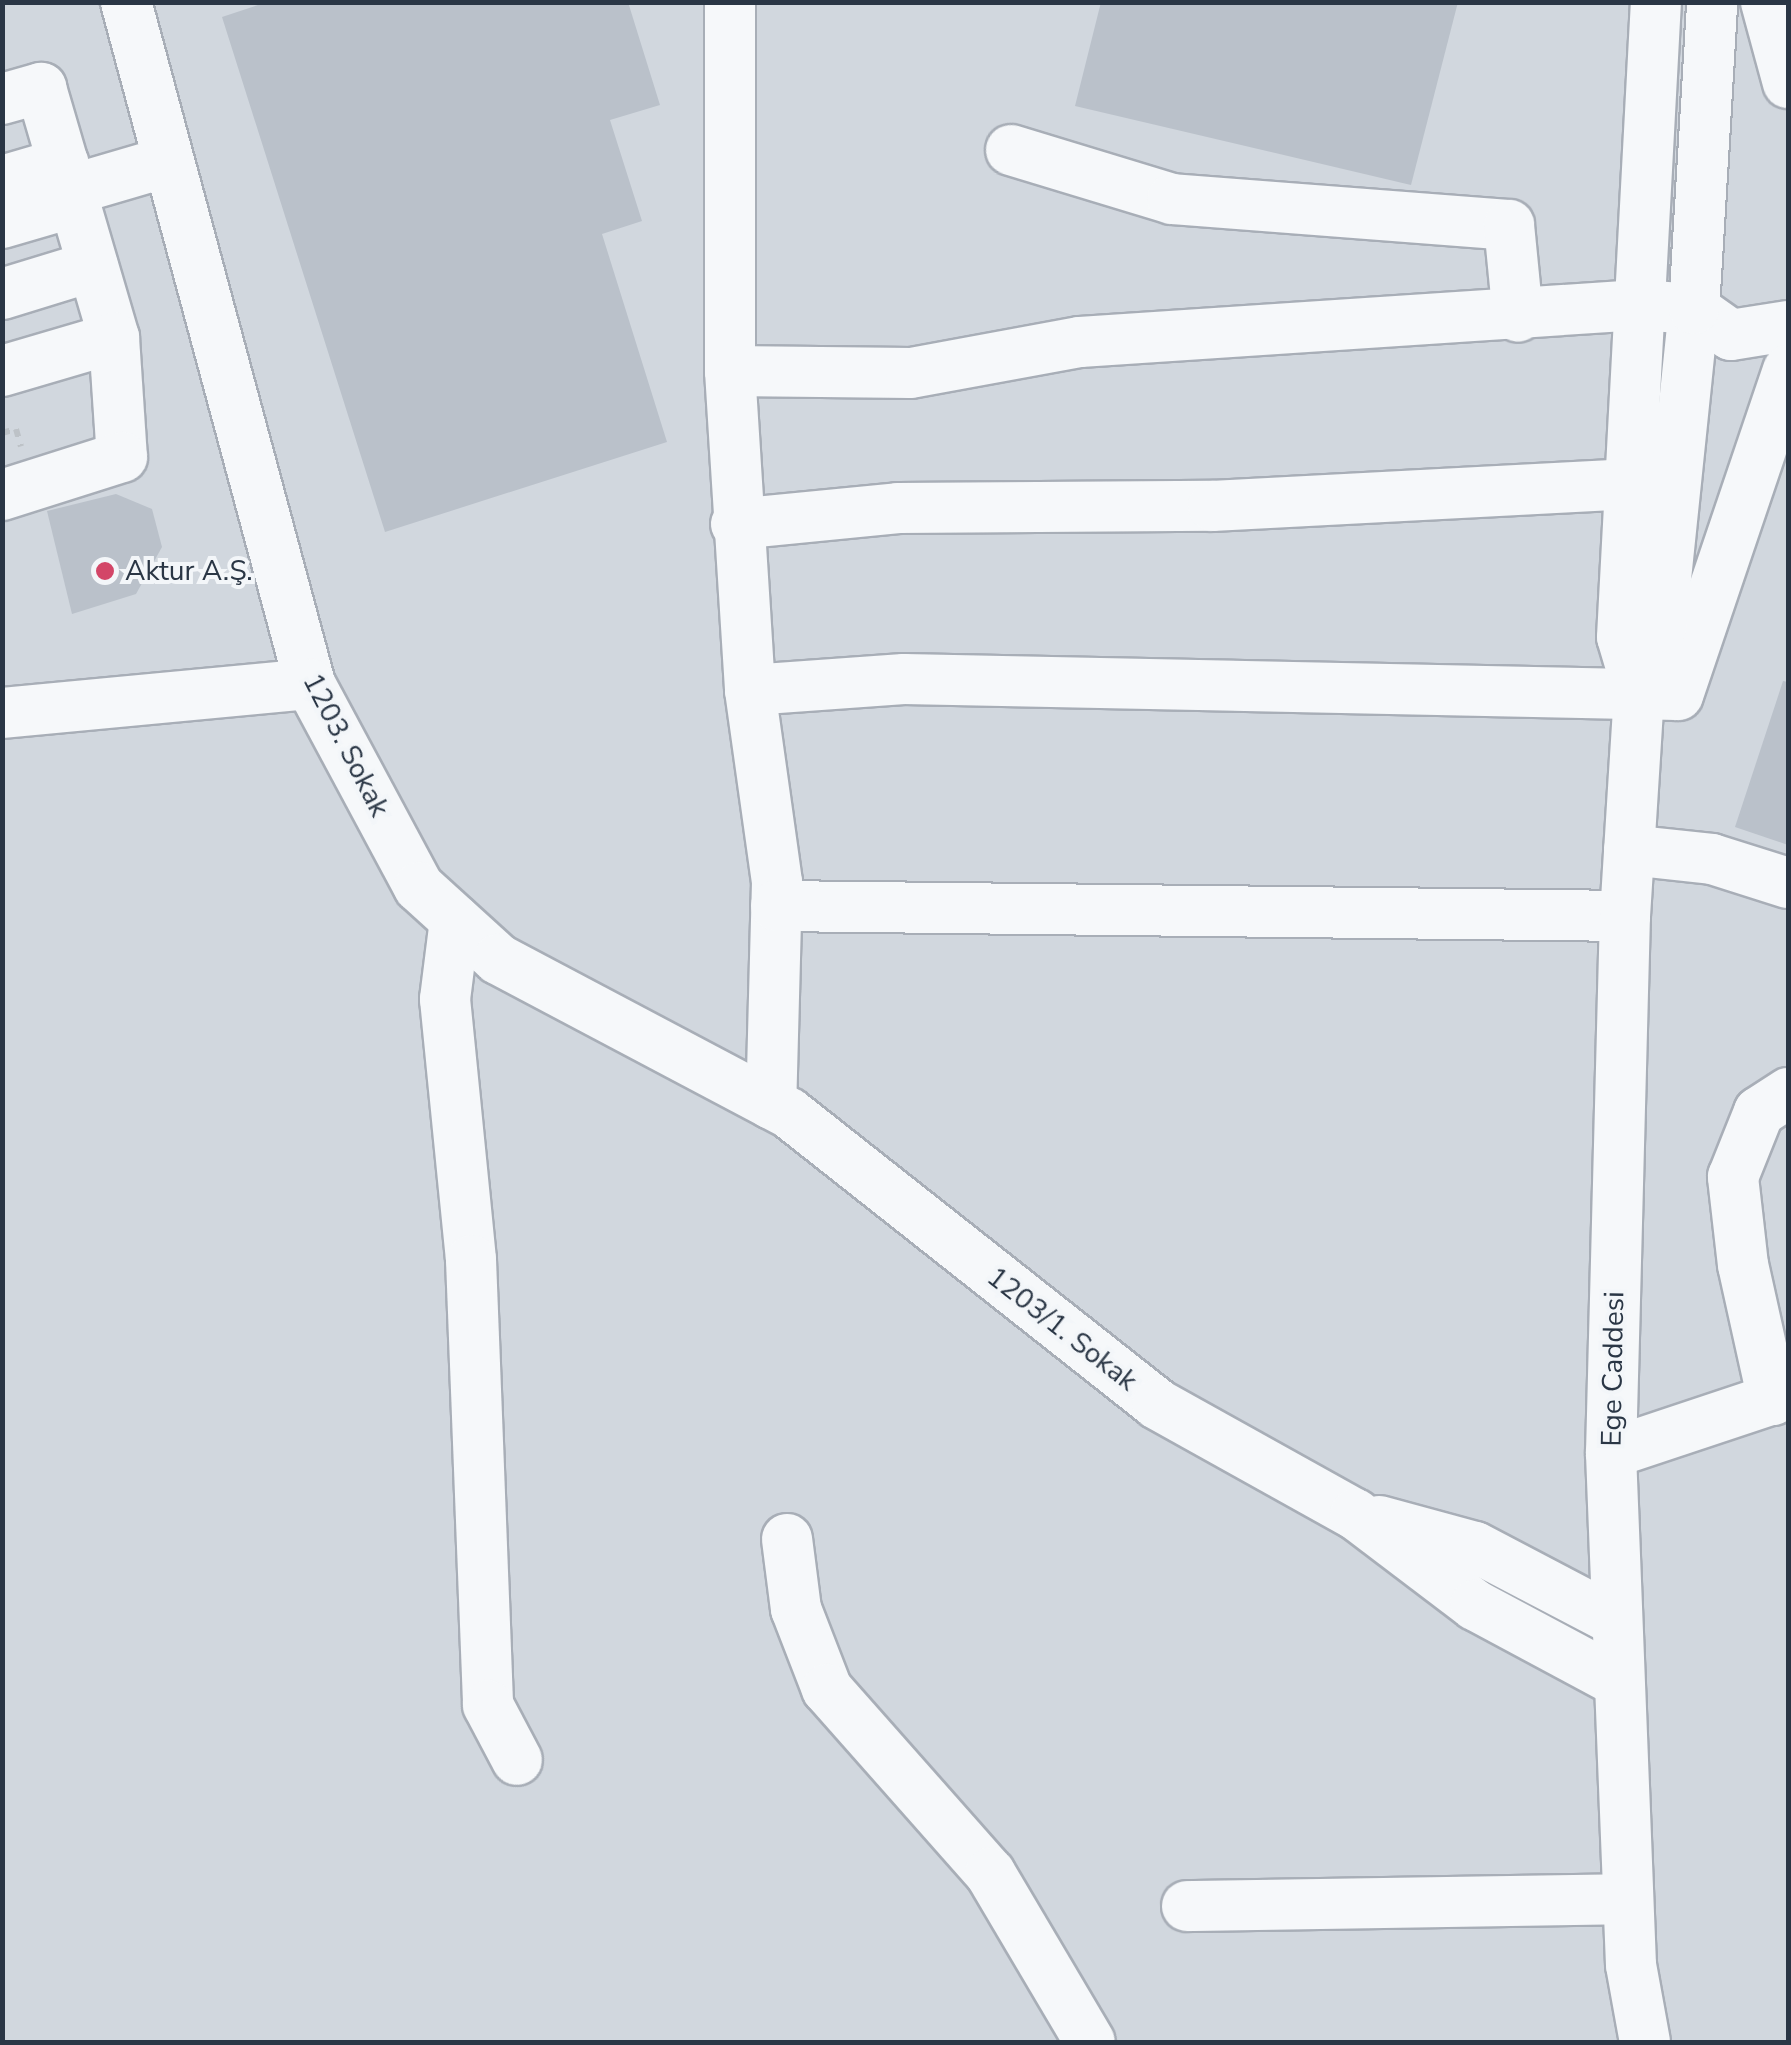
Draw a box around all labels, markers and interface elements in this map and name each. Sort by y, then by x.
place label: Aktur A.Ş. [125,554,253,588]
marker: Aktur A.Ş. [94,560,116,582]
street label: 1203. Sokak [296,668,396,822]
street label: 1203/1. Sokak [980,1260,1144,1398]
street label: Ege Caddesi [1595,1291,1631,1447]

